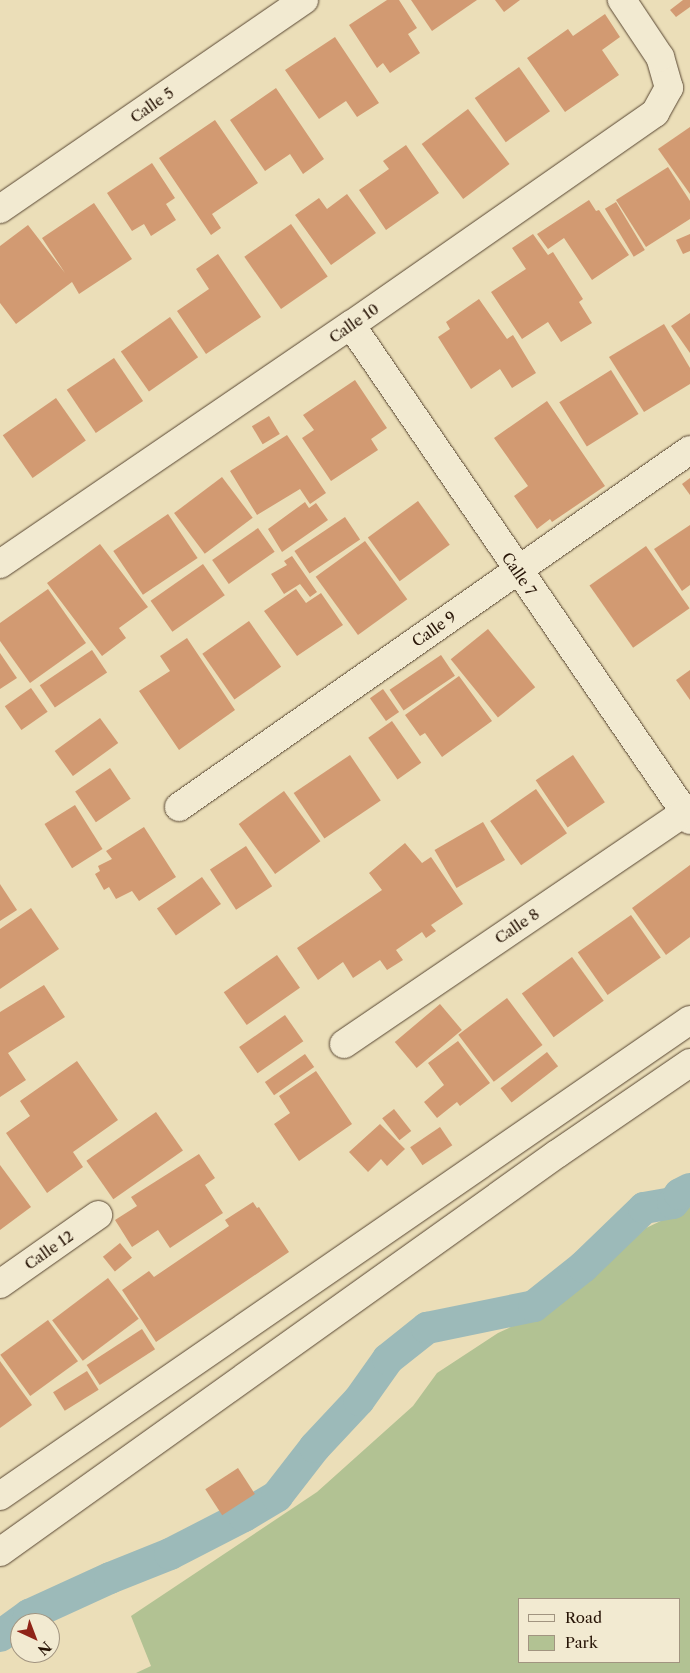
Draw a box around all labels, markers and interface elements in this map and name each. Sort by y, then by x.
street label: Calle 5 [127,84,177,126]
street label: Calle 10 [326,299,382,347]
street label: Calle 7 [498,549,540,599]
street label: Calle 9 [409,607,459,651]
street label: Calle 8 [491,905,543,947]
street label: Calle 12 [21,1227,77,1273]
legend [518,1598,680,1663]
text: Road [565,1608,602,1627]
north arrow [10,1613,60,1663]
text: Park [565,1633,598,1652]
text: N [34,1638,55,1659]

